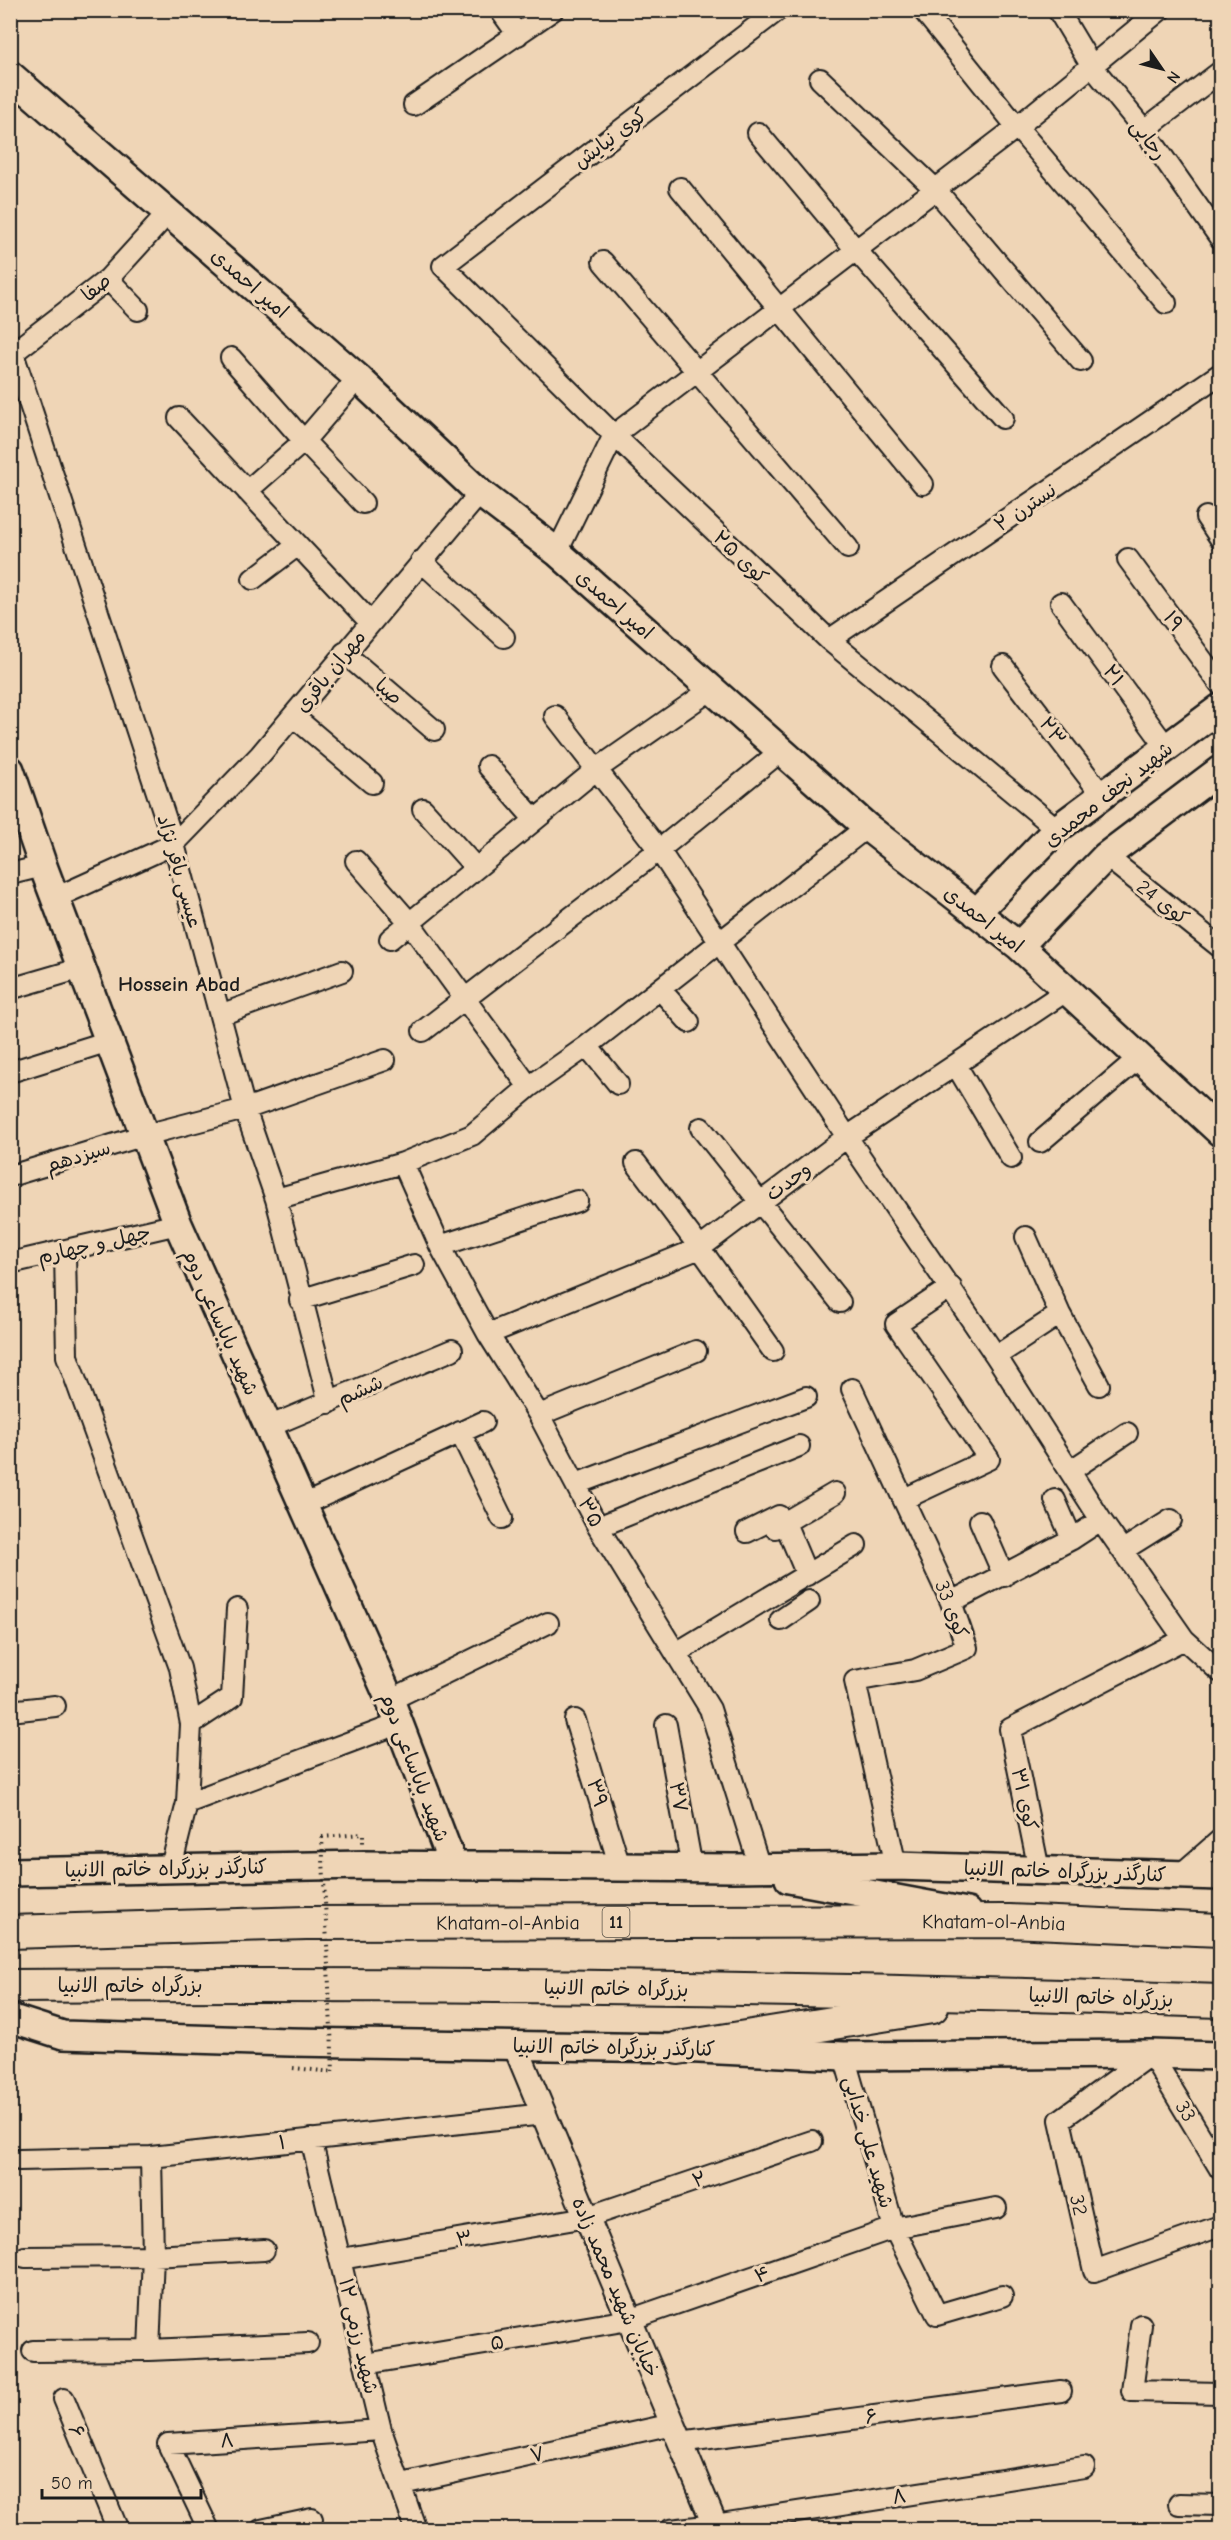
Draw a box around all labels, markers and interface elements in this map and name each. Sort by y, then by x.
north arrow [1132,39,1192,99]
text: N [1163,68,1184,86]
street label: کوی نیایش [569,103,651,173]
street label: رجایی [1125,114,1171,165]
street label: امیر احمدی [206,244,293,323]
street label: صفا [77,269,116,306]
street label: نسترن ۲ [990,478,1061,536]
street label: کوی ۲۵ [709,526,773,589]
street label: امیر احمدی [571,565,658,644]
street label: ۱۹ [1158,606,1189,636]
street label: مهران باقری [290,626,370,717]
street label: ۲۱ [1098,660,1129,690]
street label: صبا [370,673,407,709]
street label: ۲۳ [1034,712,1071,750]
street label: شهید نجف محمدی [1039,737,1177,852]
street label: عیسی باقر نژاد [151,812,207,931]
street label: کوی 24 [1132,875,1193,930]
street label: امیر احمدی [939,881,1028,958]
district label: Hossein Abad [118,972,240,996]
street label: سیزدهم [43,1136,114,1181]
street label: وحدت [761,1157,815,1206]
street label: چهل و چهارم [35,1220,153,1272]
street label: شهید باباساعی دوم [174,1246,263,1401]
street label: ششم [334,1370,388,1413]
street label: ۳۵ [573,1493,608,1531]
street label: کوی 33 [930,1577,973,1641]
street label: شهید باباساعی دوم [372,1689,454,1846]
street label: کوی ۳۱ [1007,1766,1042,1832]
street label: ۳۹ [582,1776,613,1810]
street label: ۳۷ [665,1780,692,1814]
street label: کنارگذر بزرگراه خاتم الانبیا [65,1855,268,1885]
street label: کنارگذر بزرگراه خاتم الانبیا [963,1856,1167,1890]
road number: 11 [602,1907,630,1937]
street label: Khatam-ol-Anbia [922,1910,1066,1935]
street label: Khatam-ol-Anbia [436,1911,580,1935]
street label: بزرگراه خاتم الانبیا [58,1974,202,2000]
street label: بزرگراه خاتم الانبیا [543,1976,689,2004]
street label: بزرگراه خاتم الانبیا [1028,1983,1174,2015]
street label: کنارگذر بزرگراه خاتم الانبیا [512,2034,715,2064]
street label: شهید علی خدایی [838,2074,898,2211]
street label: 33 [1170,2097,1201,2126]
street label: ۱ [277,2131,287,2154]
street label: ۲ [689,2166,709,2193]
street label: 32 [1065,2192,1092,2218]
street label: خیابان شهید محمد زاده [567,2194,664,2381]
street label: ۳ [454,2226,474,2251]
street label: ۴ [751,2261,773,2288]
street label: شهید رزمی ۱۲ [333,2276,383,2396]
street label: ۵ [488,2330,506,2355]
street label: ۶ [863,2404,879,2429]
street label: ۶ [64,2421,89,2441]
street label: ۸ [219,2429,235,2452]
street label: ۷ [528,2442,547,2467]
scale bar [42,2462,201,2500]
text: 50 m [51,2473,93,2494]
street label: ۸ [890,2484,908,2509]

